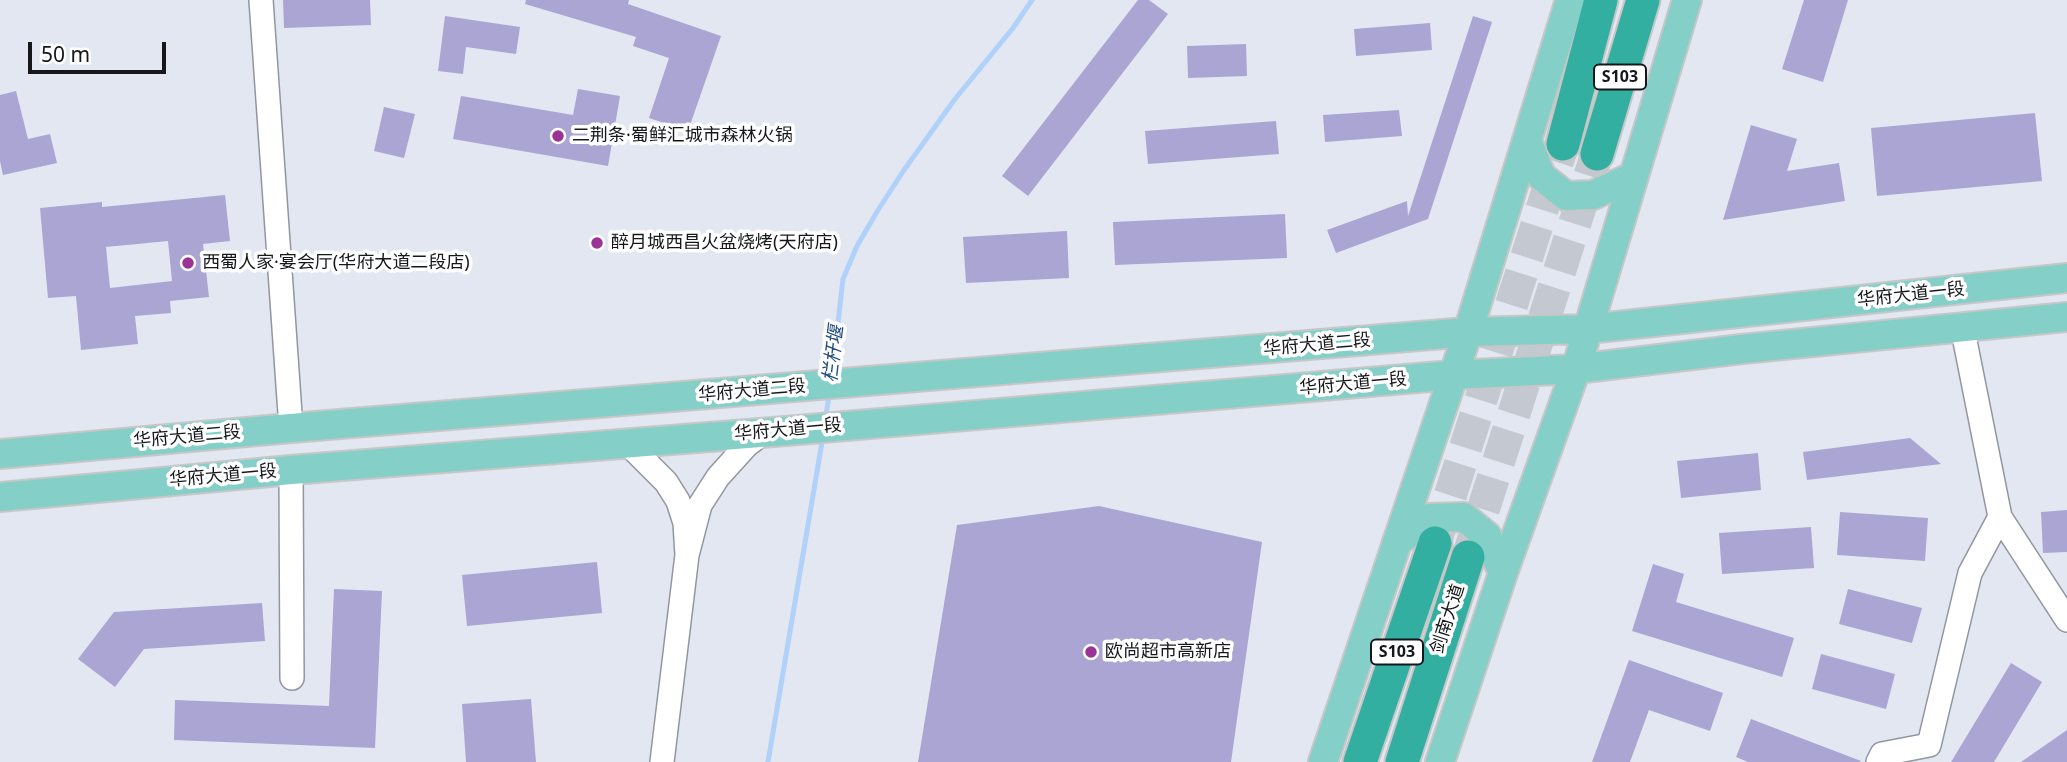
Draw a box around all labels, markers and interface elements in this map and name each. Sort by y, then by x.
scale bar [32,28,170,72]
text: 50 m [41,40,90,68]
road number: S103 [1594,64,1646,90]
place label: 二荆条·蜀鲜汇城市森林火锅 [572,125,793,147]
marker: 二荆条·蜀鲜汇城市森林火锅 [550,128,566,144]
place label: 醉月城西昌火盆烧烤(天府店) [611,232,838,254]
marker: 醉月城西昌火盆烧烤(天府店) [589,235,605,251]
place label: 西蜀人家·宴会厅(华府大道二段店) [202,252,470,274]
marker: 西蜀人家·宴会厅(华府大道二段店) [180,255,196,271]
street label: 华府大道一段 [1856,279,1966,311]
water label: 栏杆堰 [819,324,849,384]
street label: 华府大道二段 [1262,330,1372,360]
street label: 华府大道一段 [1298,369,1408,399]
street label: 华府大道二段 [697,376,807,406]
street label: 华府大道一段 [733,415,843,445]
street label: 华府大道二段 [132,422,242,452]
street label: 华府大道一段 [168,461,278,491]
street label: 剑南大道 [1427,581,1469,657]
road number: S103 [1371,639,1423,664]
place label: 欧尚超市高新店 [1105,641,1231,663]
marker: 欧尚超市高新店 [1083,644,1099,660]

